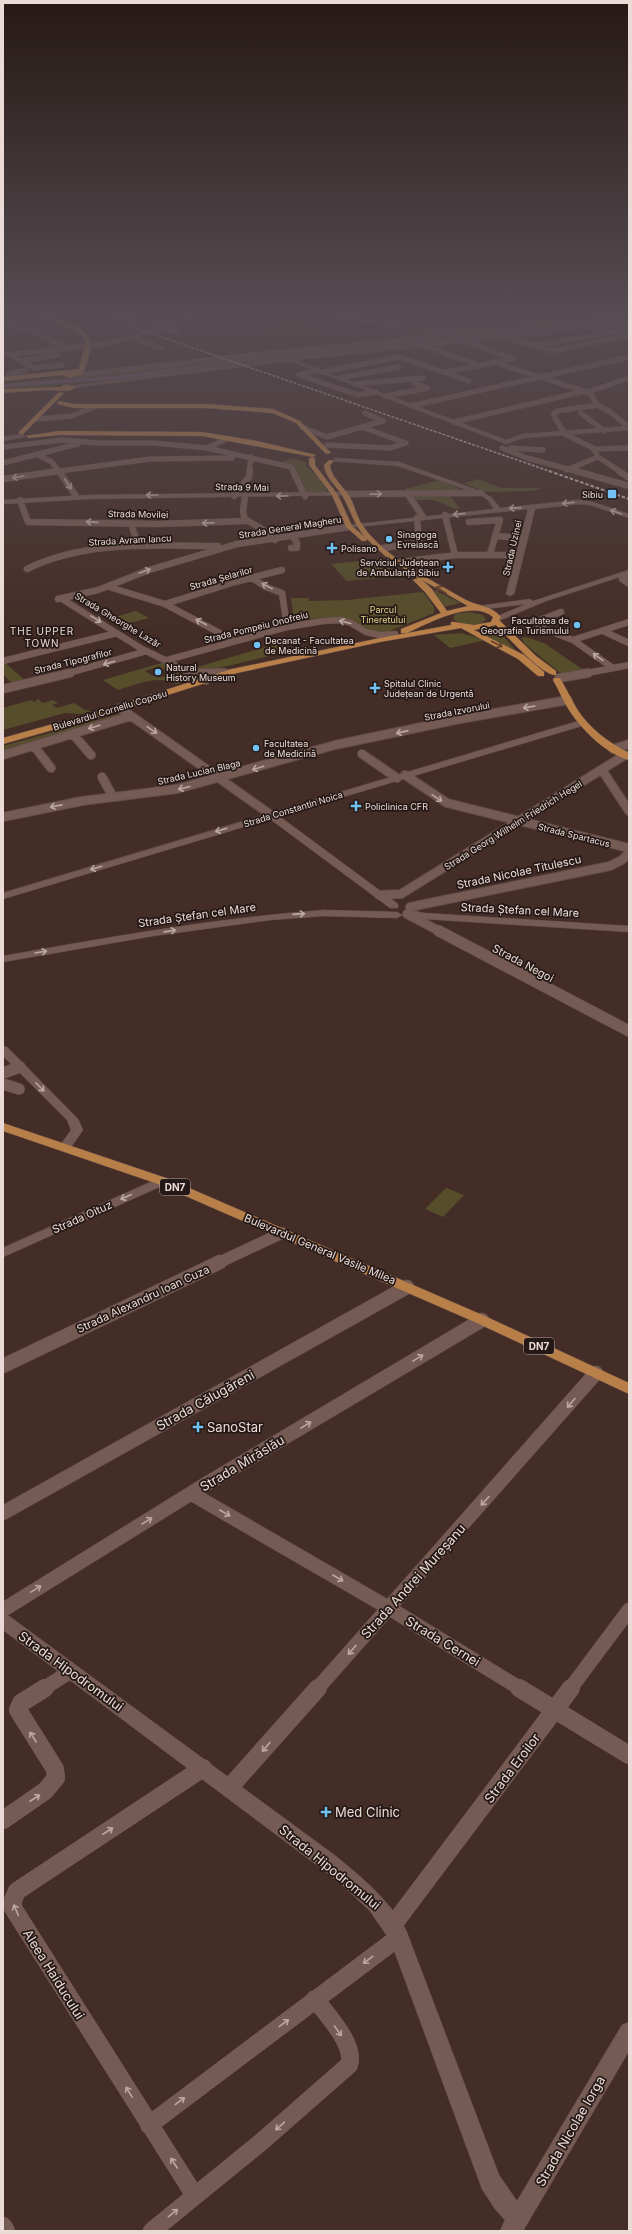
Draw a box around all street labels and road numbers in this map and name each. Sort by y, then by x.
street label: Strada 9 Mai [215,481,269,493]
street label: Strada Movilei [108,508,168,520]
street label: Strada General Magheru [238,513,342,541]
street label: Strada Uzinei [500,519,524,577]
street label: Strada Avram Iancu [88,532,172,548]
street label: Strada Șelarilor [188,564,255,593]
street label: Strada Gheorghe Lazăr [73,590,164,650]
street label: Strada Pompeiu Onofreiu [203,609,309,645]
street label: Strada Tipografilor [33,646,114,676]
street label: Bulevardul Corneliu Coposu [52,687,168,733]
street label: Strada Izvorului [423,699,491,723]
street label: Strada Lucian Blaga [157,757,241,787]
street label: Strada Georg Wilhelm Friedrich Hegel [442,778,584,872]
street label: Strada Constantin Noica [242,789,344,829]
street label: Strada Spartacus [537,821,611,849]
street label: Strada Nicolae Titulescu [456,852,582,892]
street label: Strada Ștefan cel Mare [137,900,257,930]
street label: Strada Ștefan cel Mare [460,900,580,920]
street label: Strada Negoi [490,941,556,985]
road number: DN7 [160,1179,190,1195]
street label: Strada Oituz [50,1198,114,1236]
street label: Bulevardul General Vasile Milea [242,1211,398,1287]
street label: Strada Alexandru Ioan Cuza [74,1262,212,1336]
road number: DN7 [524,1338,554,1354]
street label: Strada Călugăreni [153,1366,257,1434]
street label: Strada Mirăslău [197,1431,287,1495]
street label: Strada Andrei Mureșanu [357,1520,469,1642]
street label: Strada Cernei [403,1612,483,1670]
street label: Strada Hipodromului [15,1628,127,1714]
street label: Strada Eroilor [481,1730,543,1806]
street label: Strada Hipodromului [276,1821,384,1913]
street label: Aleea Haiducului [20,1926,88,2022]
street label: Strada Nicolae Iorga [532,2073,608,2189]

